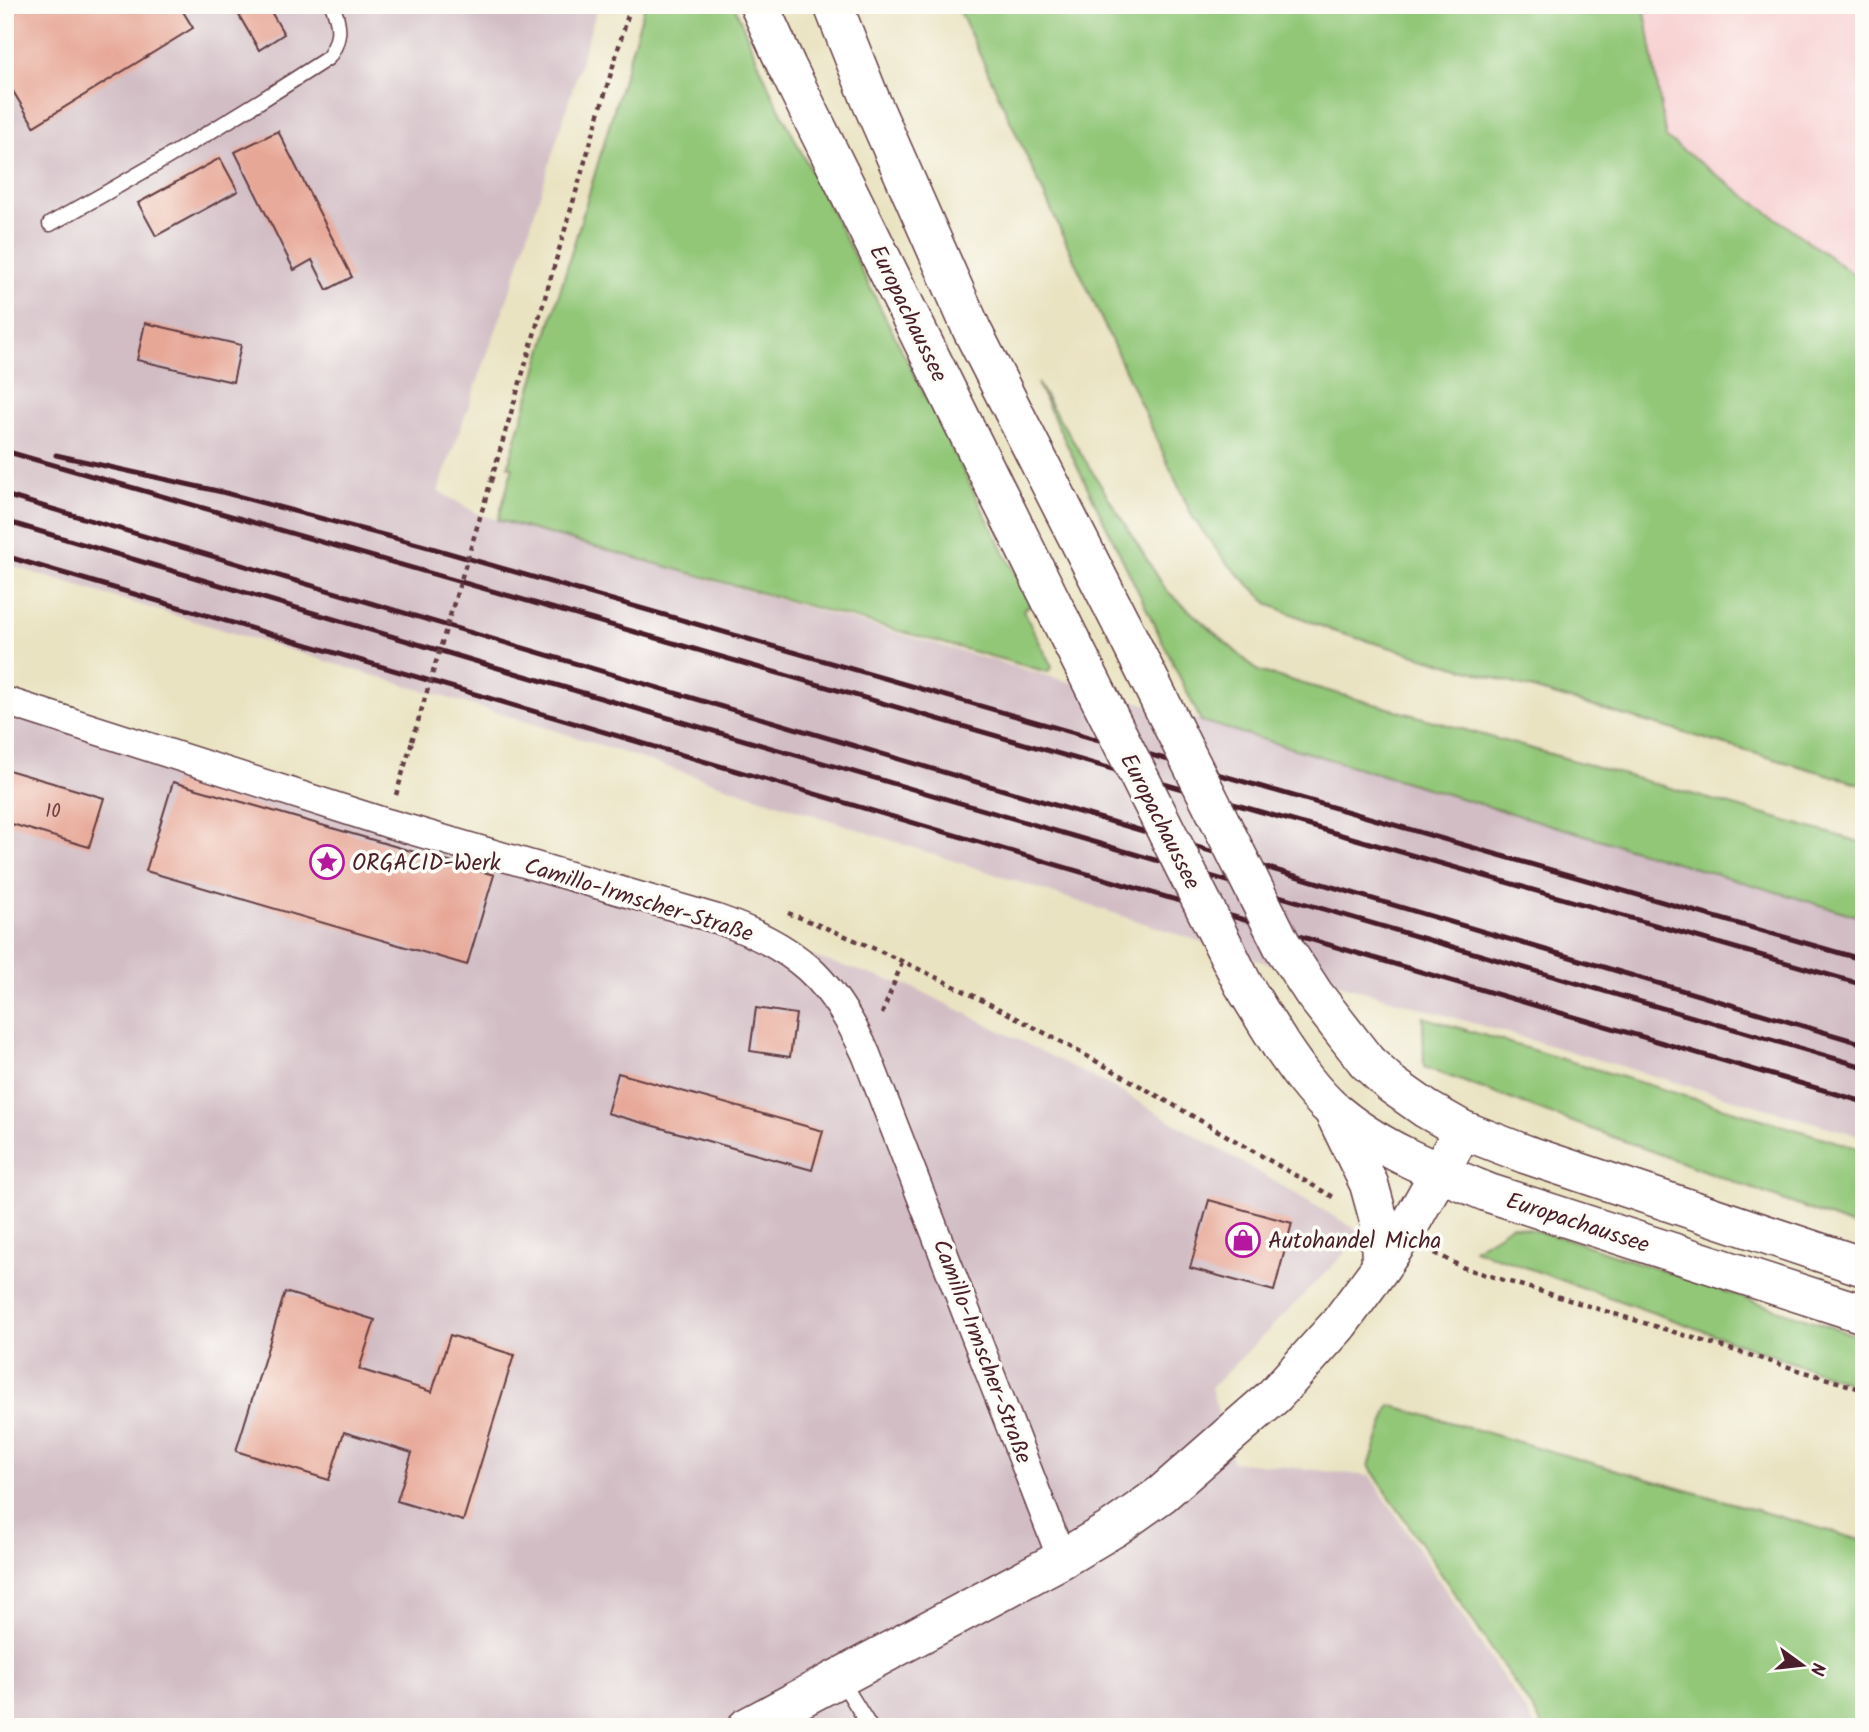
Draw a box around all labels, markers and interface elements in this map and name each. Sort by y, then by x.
street label: Europachaussee [858,239,956,389]
street label: Europachaussee [1109,747,1209,896]
house number: 10 [45,797,61,827]
place icon: ORGACID-Werk [308,843,346,881]
place label: ORGACID-Werk [352,846,501,882]
street label: Camillo-Irmscher-Straße [519,849,757,953]
street label: Europachaussee [1501,1184,1654,1264]
shop icon: Autohandel Micha [1224,1221,1262,1259]
place label: Autohandel Micha [1268,1224,1441,1260]
street label: Camillo-Irmscher-Straße [922,1234,1041,1469]
north arrow [1768,1630,1838,1700]
text: N [1800,1659,1833,1679]

